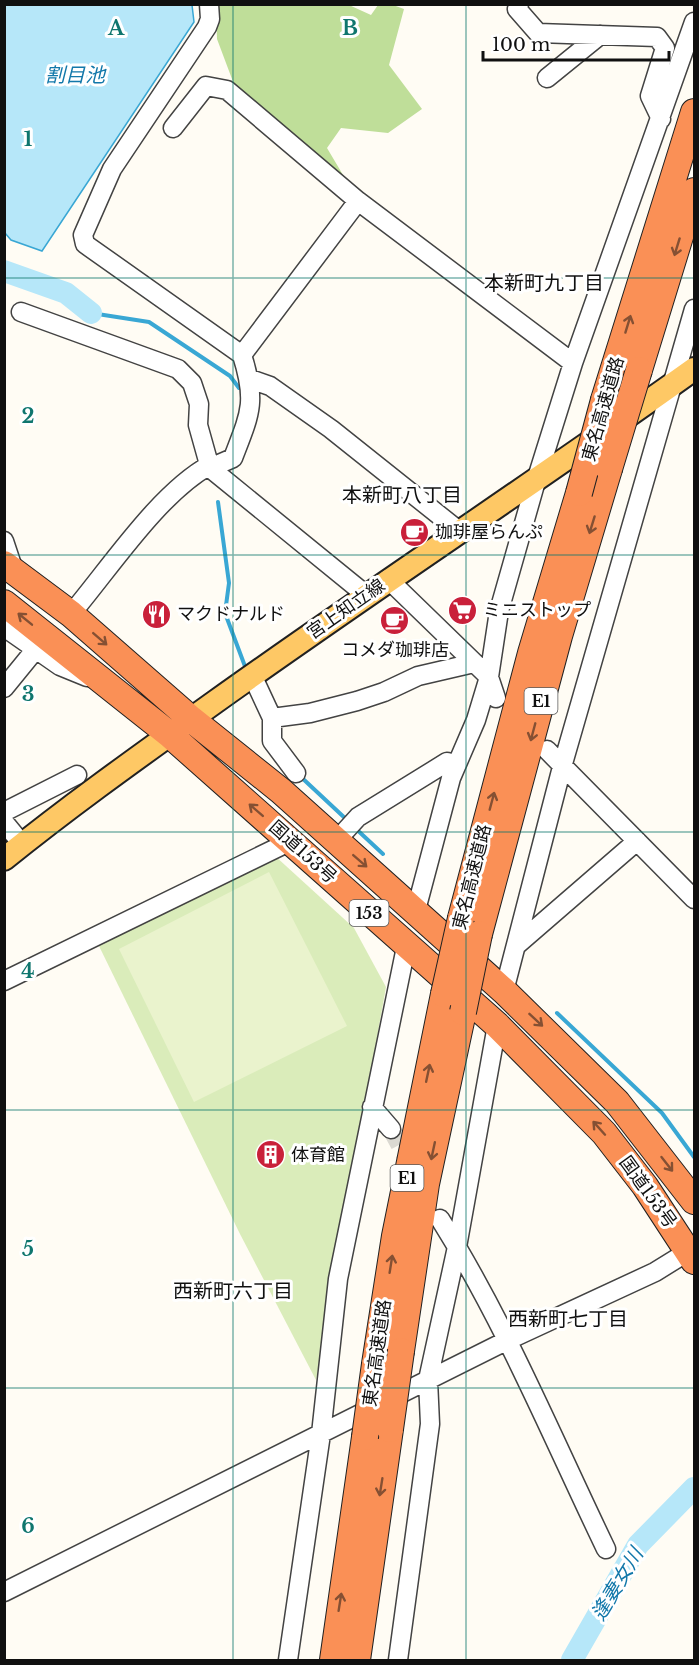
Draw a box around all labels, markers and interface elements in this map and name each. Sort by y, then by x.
text: A [107,16,125,40]
text: B [342,16,358,40]
scale bar [483,24,669,62]
text: 100 m [492,34,550,56]
water label: 割目池 [45,63,107,87]
text: 1 [24,127,33,151]
one-way arrow [671,237,682,256]
district label: 本新町九丁目 [484,271,604,295]
one-way arrow [623,315,634,334]
street label: 東名高速道路 [578,354,628,464]
text: 2 [21,404,35,428]
district label: 本新町八丁目 [342,483,462,507]
one-way arrow [586,515,597,534]
cafe icon: 珈琲屋らんぷ [398,516,430,548]
place label: 珈琲屋らんぷ [435,521,543,543]
street label: 宮上知立線 [303,574,389,644]
supermarket icon: ミニストップ [446,594,478,626]
restaurant icon: マクドナルド [140,598,172,630]
place label: ミニストップ [483,599,591,621]
place label: マクドナルド [177,603,285,625]
cafe icon: コメダ珈琲店 [379,605,411,637]
one-way arrow [17,613,33,626]
one-way arrow [92,633,108,646]
place label: コメダ珈琲店 [341,639,449,661]
text: 3 [22,682,34,706]
road number: E1 [524,688,558,714]
one-way arrow [526,723,538,742]
one-way arrow [486,792,498,811]
one-way arrow [249,803,264,817]
street label: 国道153号 [265,816,341,888]
street label: 東名高速道路 [448,822,496,932]
one-way arrow [352,854,367,868]
road number: 153 [350,900,388,926]
text: 4 [21,959,35,983]
one-way arrow [528,1013,543,1027]
one-way arrow [423,1064,434,1083]
one-way arrow [592,1121,606,1136]
building icon: 体育館 [254,1139,286,1171]
one-way arrow [427,1141,439,1160]
place label: 体育館 [291,1144,345,1166]
street label: 国道153号 [615,1152,681,1232]
one-way arrow [661,1156,674,1172]
road number: E1 [390,1165,424,1191]
text: 5 [22,1237,34,1261]
one-way arrow [385,1255,396,1275]
district label: 西新町六丁目 [173,1279,293,1303]
street label: 東名高速道路 [359,1298,395,1408]
district label: 西新町七丁目 [508,1307,628,1331]
one-way arrow [375,1477,386,1497]
text: 6 [21,1514,35,1538]
water label: 逢妻女川 [586,1542,649,1624]
one-way arrow [335,1593,346,1613]

